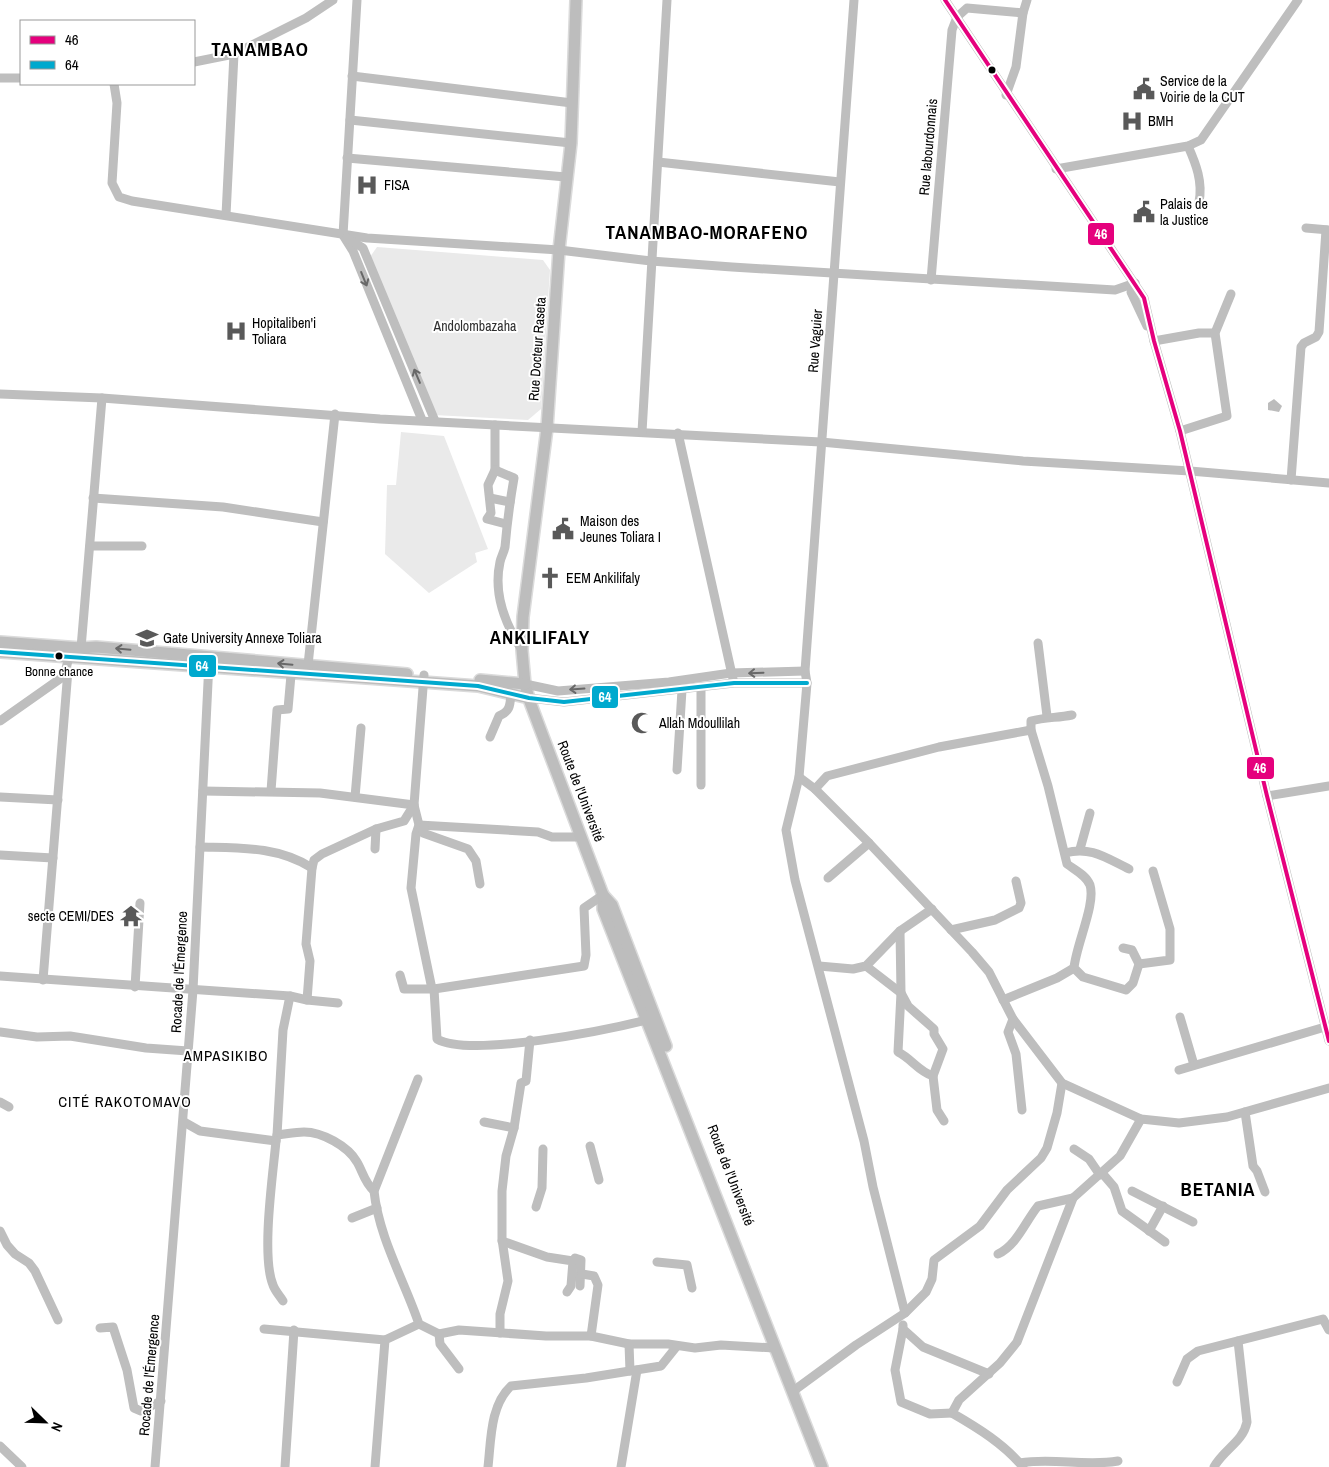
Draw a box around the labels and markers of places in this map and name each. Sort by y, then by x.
unlabelled marker [987,65,997,75]
place label: Service de la Voirie de la CUT [1160,72,1245,106]
public building icon: Service de la Voirie de la CUT [1131,76,1157,102]
hospital icon: BMH [1119,108,1145,134]
place label: BMH [1148,112,1174,130]
hospital icon: FISA [354,172,380,198]
place label: FISA [384,176,410,194]
place label: Palais de la Justice [1160,195,1209,229]
public building icon: Palais de la Justice [1131,199,1157,225]
place label: Hopitaliben'i Toliara [252,314,316,348]
hospital icon: Hopitaliben'i Toliara [223,318,249,344]
place label: Maison des Jeunes Toliara I [580,512,661,546]
public building icon: Maison des Jeunes Toliara I [550,516,576,542]
church icon: EEM Ankilifaly [537,565,563,591]
place label: EEM Ankilifaly [566,569,640,587]
school or university icon: Gate University Annexe Toliara [134,625,160,651]
place label: Gate University Annexe Toliara [163,629,322,647]
marker: Bonne chance [54,651,64,661]
place label: Bonne chance [25,663,93,680]
mosque icon: Allah Mdoullilah [629,710,655,736]
place label: Allah Mdoullilah [658,714,740,732]
temple icon: secte CEMI/DES [118,903,144,929]
place label: secte CEMI/DES [28,907,114,925]

